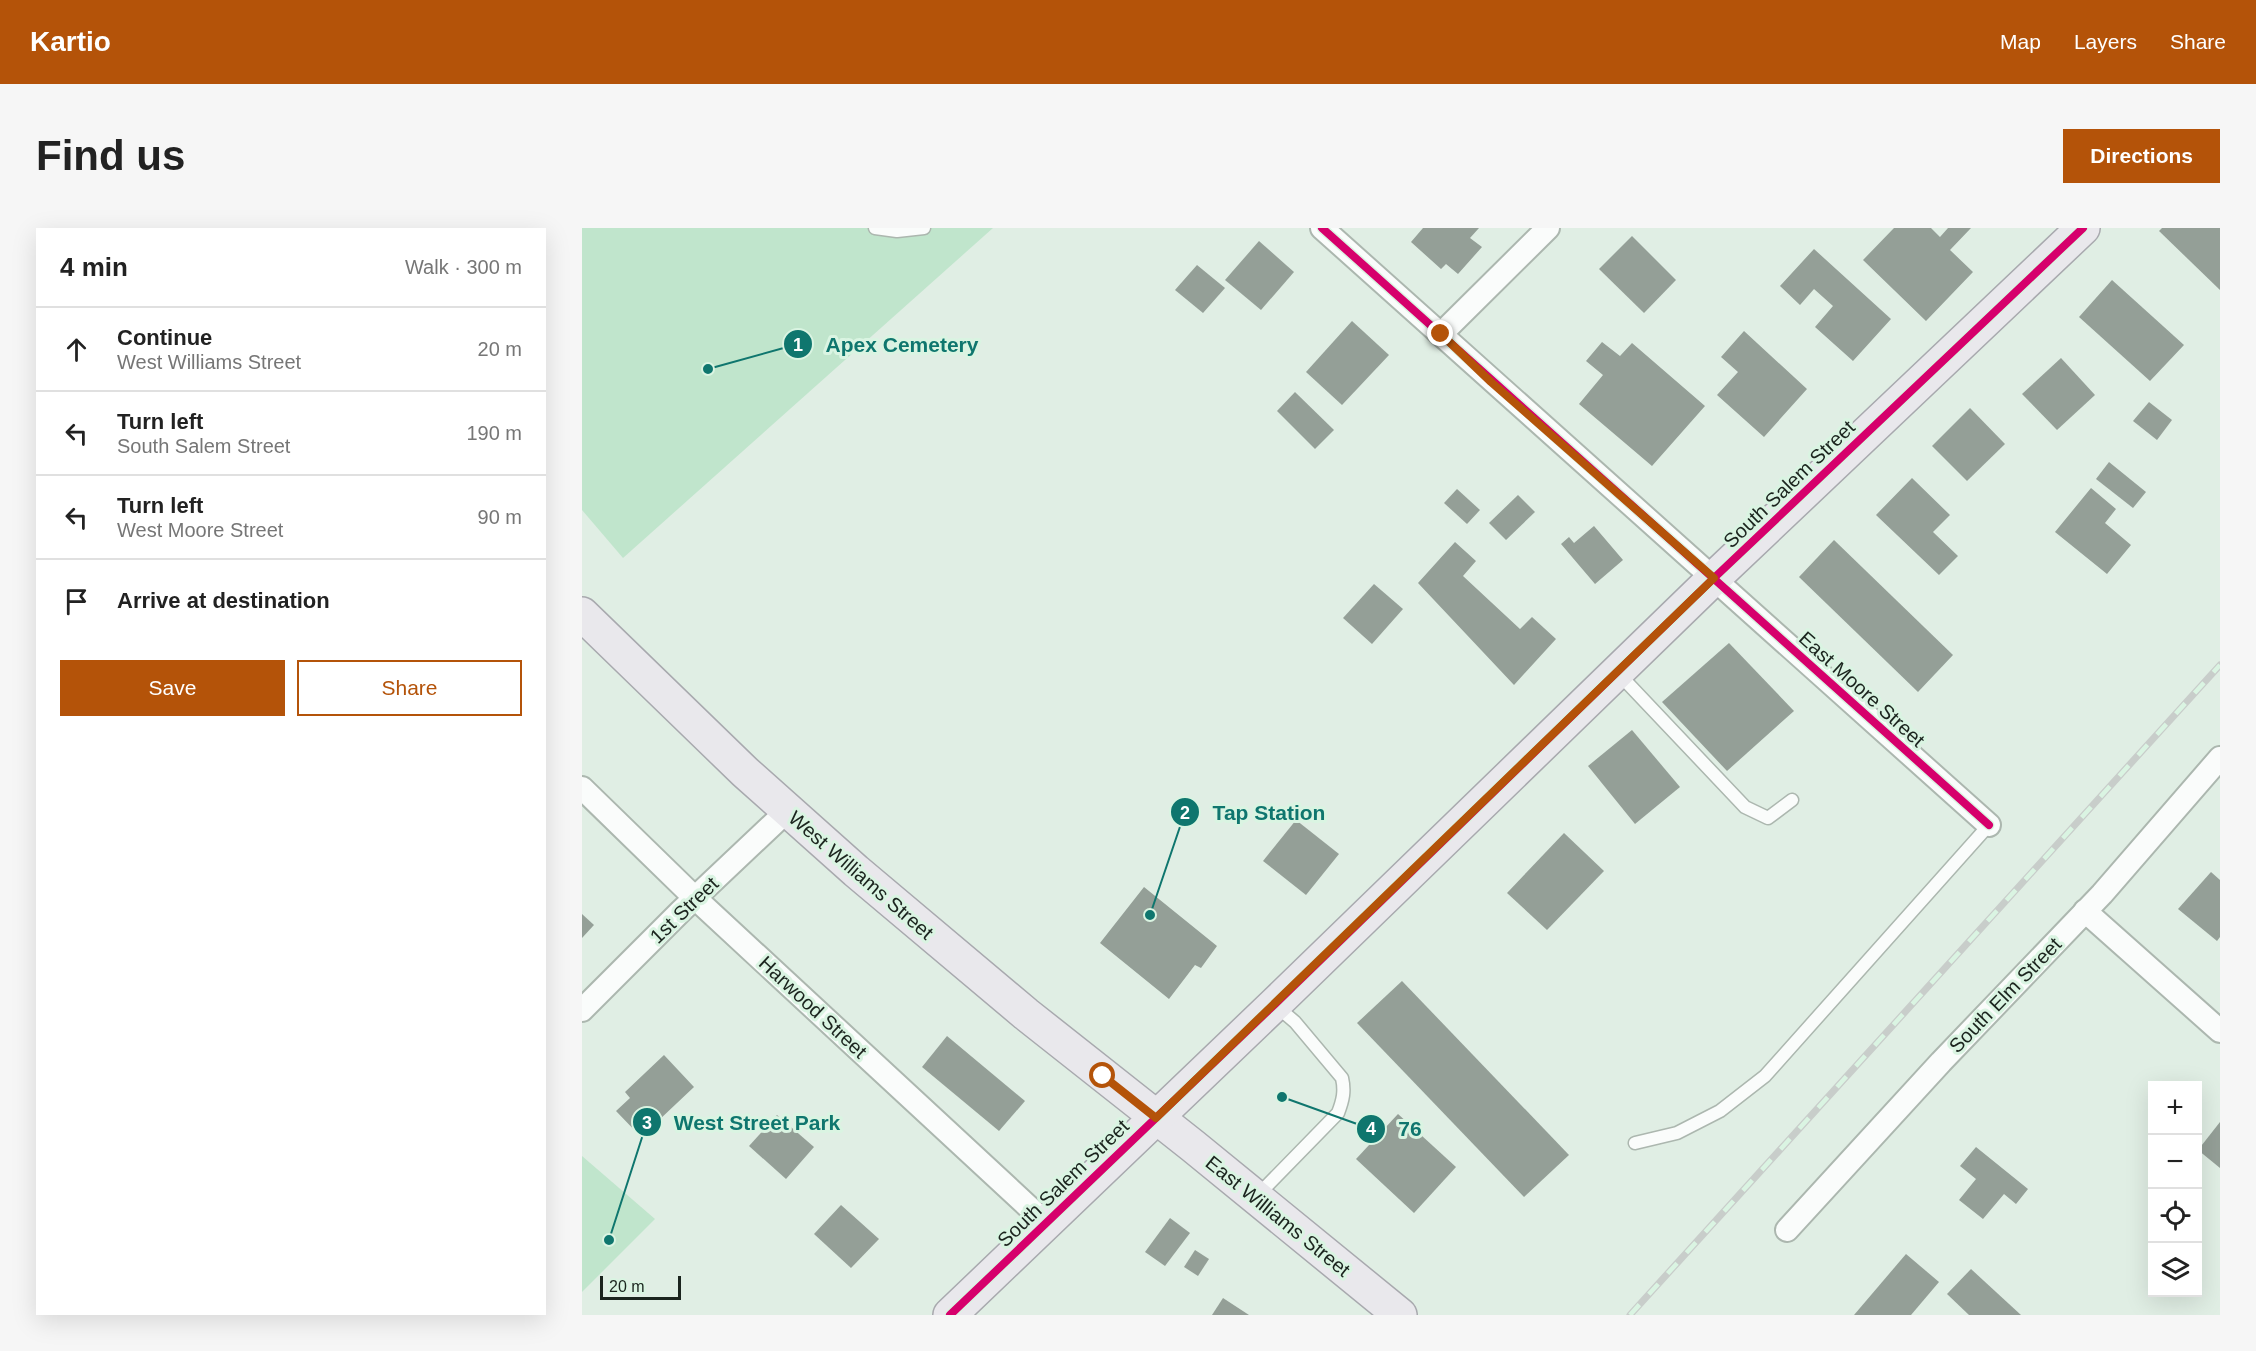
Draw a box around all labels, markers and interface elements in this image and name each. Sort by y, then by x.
text: Kartio [30,26,111,57]
text: Map [2000,30,2041,53]
text: Layers [2074,30,2137,53]
text: Share [2170,30,2226,53]
button: Directions [2063,129,2220,183]
text: Find us [36,132,185,179]
text: 4 min [60,252,128,282]
text: Walk · 300 m [405,256,522,278]
route end [1427,320,1453,346]
text: Continue [117,325,212,350]
callout: Apex Cemetery [783,325,990,364]
icon: ahead [60,333,93,366]
text: Apex Cemetery [826,333,979,356]
text: 1 [793,335,803,355]
text: 20 m [478,338,522,360]
text: West Williams Street [117,351,301,373]
text: Turn left [117,409,203,434]
street label: South Salem Street [1719,416,1859,552]
icon: left [60,417,93,450]
text: 190 m [466,422,522,444]
text: South Salem Street [117,435,290,457]
text: Turn left [117,493,203,518]
icon: left [60,501,93,534]
text: 90 m [478,506,522,528]
text: West Moore Street [117,519,283,541]
icon: arrive [60,585,93,618]
text: Arrive at destination [117,588,330,613]
street label: East Moore Street [1795,627,1930,751]
button: Save [60,660,285,716]
button: Share [297,660,522,716]
callout: Tap Station [1170,793,1337,832]
text: Tap Station [1213,801,1325,824]
text: 2 [1180,803,1190,823]
street label: West Williams Street [784,806,938,944]
street label: 1st Street [646,872,723,948]
street label: South Elm Street [1945,933,2066,1057]
street label: Harwood Street [755,952,872,1063]
route start [1089,1062,1115,1088]
map controls [2148,1081,2202,1297]
button: + [2148,1081,2202,1135]
callout: West Street Park [632,1103,852,1142]
callout: 76 [1356,1109,1433,1148]
text: West Street Park [674,1111,841,1134]
text: 3 [642,1113,652,1133]
street label: South Salem Street [993,1115,1133,1251]
text: 76 [1398,1117,1422,1140]
text: 4 [1366,1119,1376,1139]
button: − [2148,1135,2202,1189]
street label: East Williams Street [1202,1151,1355,1281]
button: locate [2148,1189,2202,1243]
button: layers [2148,1243,2202,1297]
scale bar [600,1273,681,1300]
text: 20 m [609,1278,645,1295]

